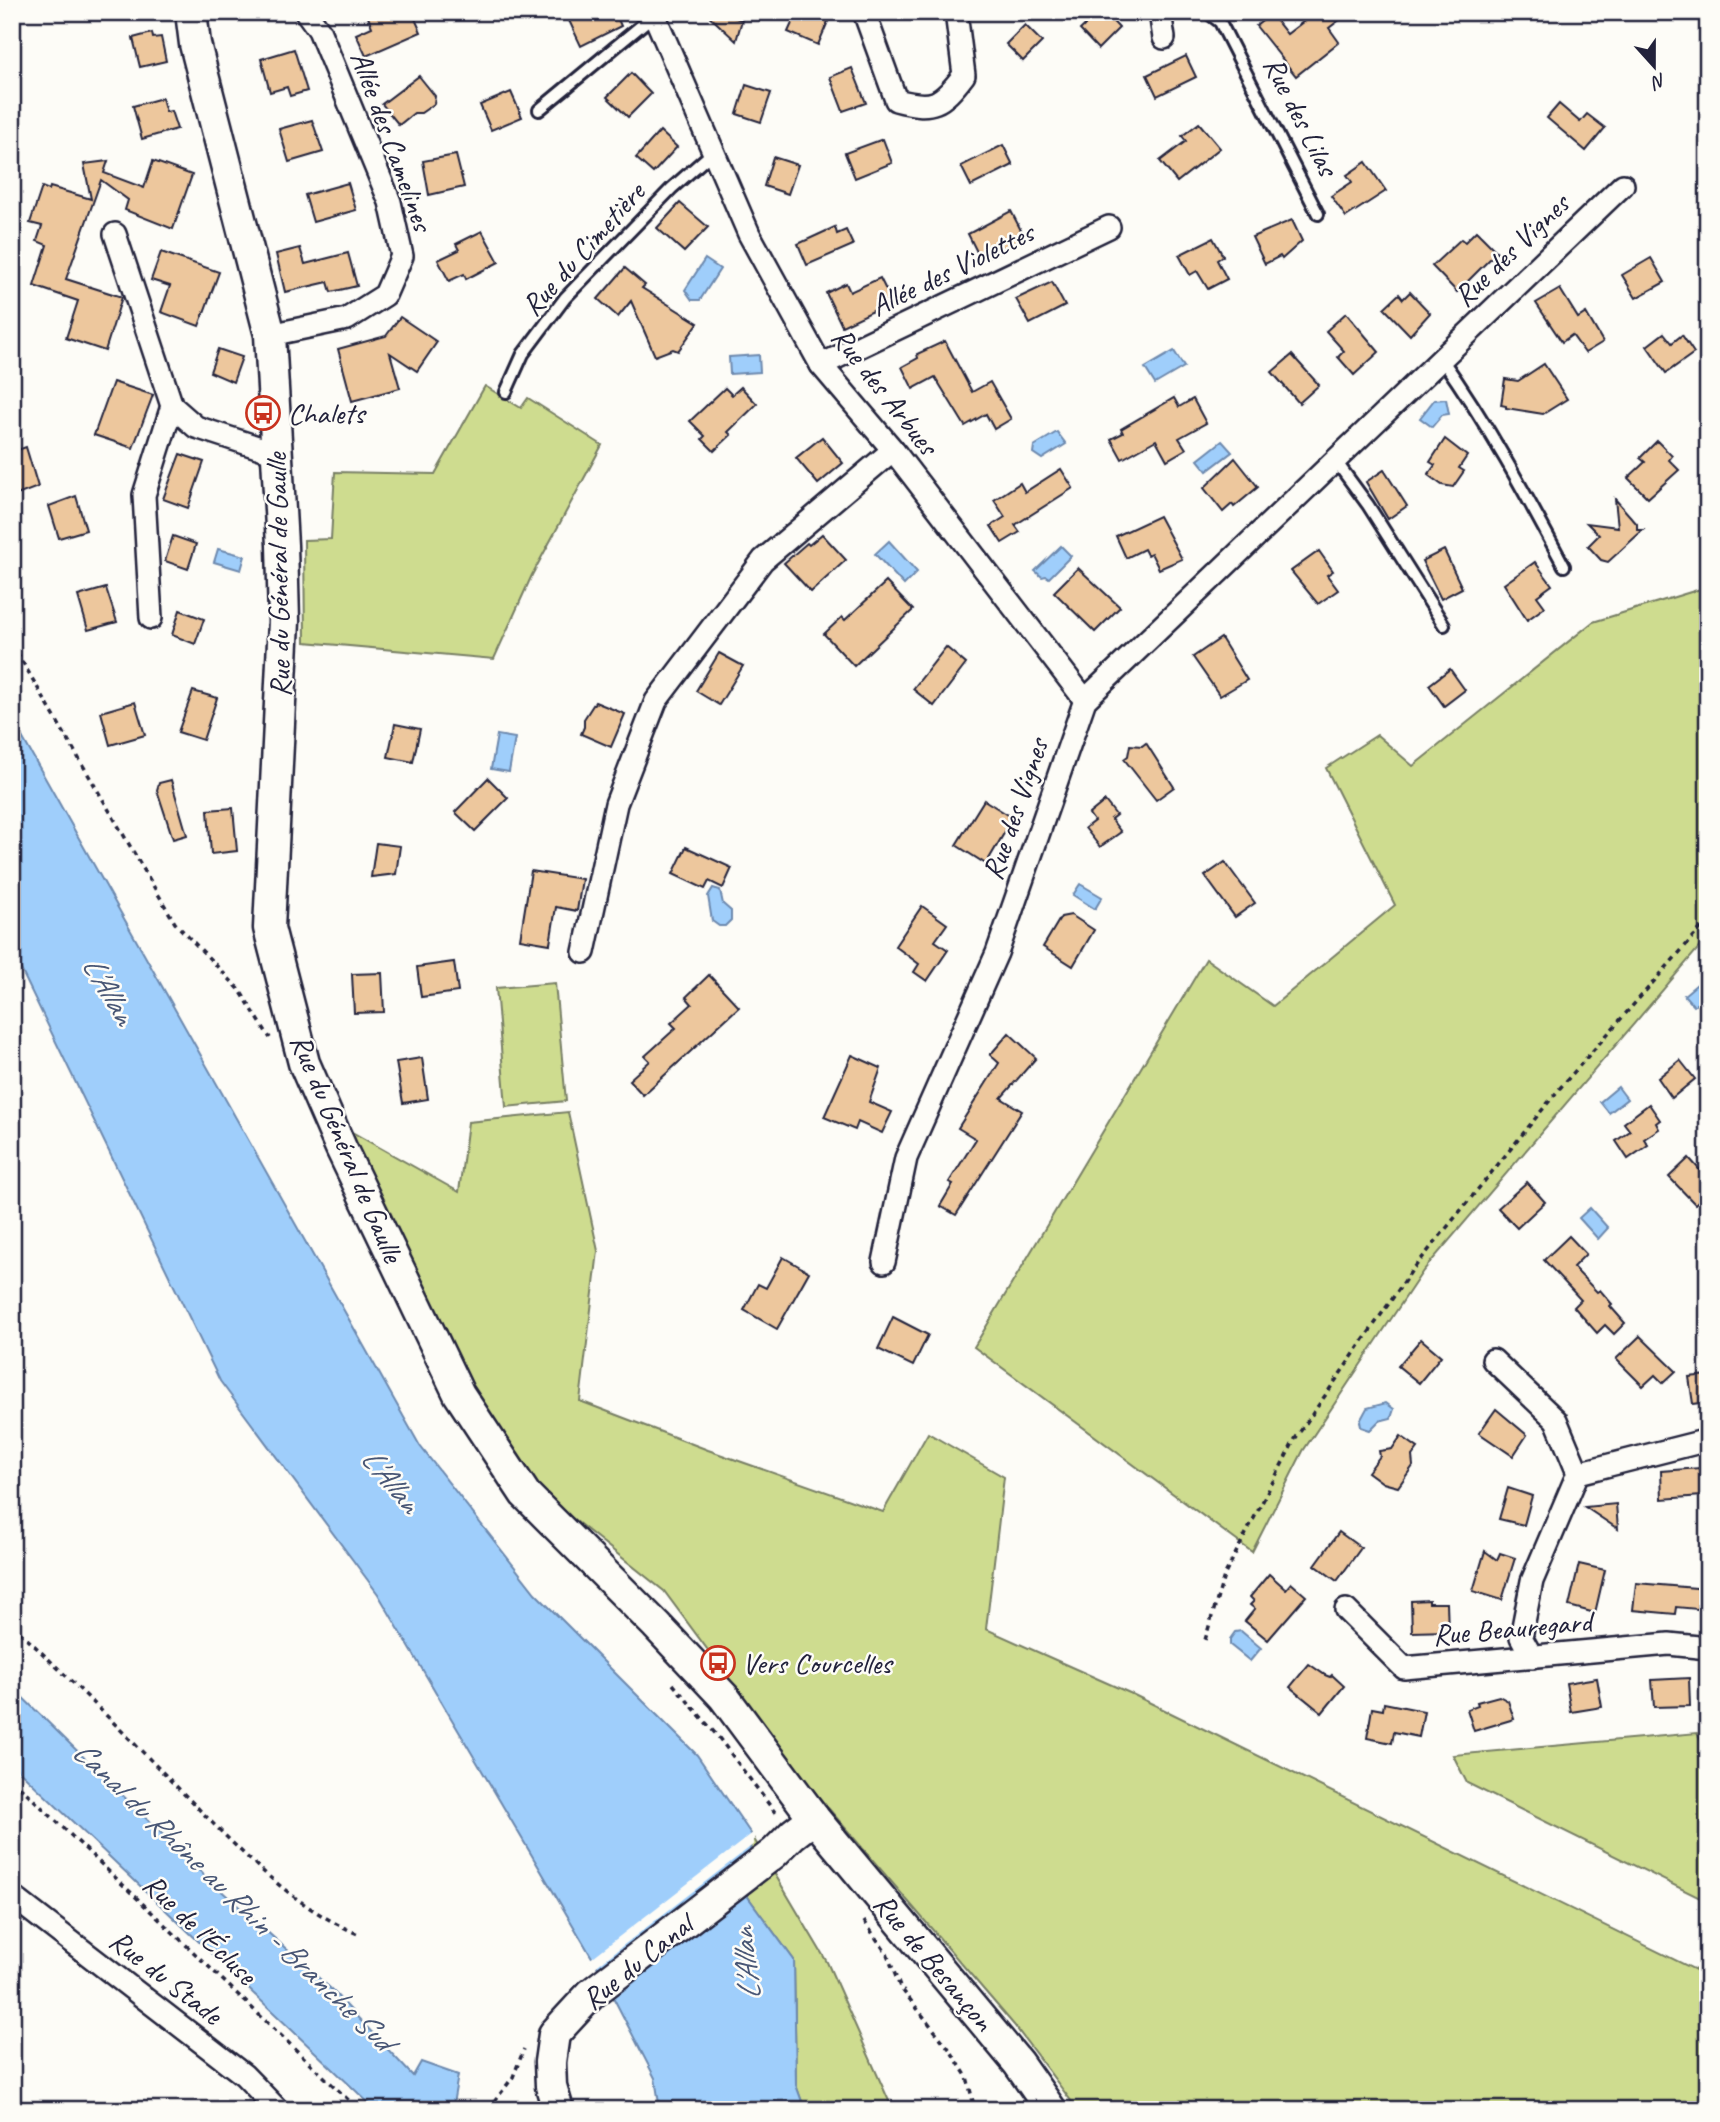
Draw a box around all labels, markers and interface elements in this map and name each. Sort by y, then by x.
north arrow [1618,32,1688,102]
street label: Allée des Camelines [342,46,443,239]
street label: Rue des Lilas [1255,50,1348,184]
text: N [1647,68,1670,95]
street label: Rue du Cimetière [513,172,655,324]
street label: Rue des Vignes [1445,183,1579,315]
street label: Allée des Violettes [864,212,1042,325]
street label: Rue des Arbues [823,319,948,465]
bus stop icon: Chalets [244,394,282,432]
place label: Chalets [288,394,367,432]
street label: Rue du Général de Gaulle [257,450,299,697]
street label: Rue des Vignes [973,731,1058,885]
water label: L'Allan [73,948,147,1035]
street label: Rue du Général de Gaulle [282,1028,413,1270]
water label: L'Allan [352,1439,432,1524]
street label: Rue Beauregard [1431,1602,1597,1654]
bus stop icon: Vers Courcelles [699,1644,737,1682]
place label: Vers Courcelles [742,1644,894,1682]
water label: Canal du Rhône au Rhin - Branche Sud [64,1731,409,2065]
street label: Rue de l'Écluse [135,1865,267,1994]
street label: Rue de Besançon [865,1885,1003,2040]
street label: Rue du Canal [574,1903,704,2018]
street label: Rue du Stade [102,1921,232,2034]
water label: L'Allan [721,1922,770,2002]

